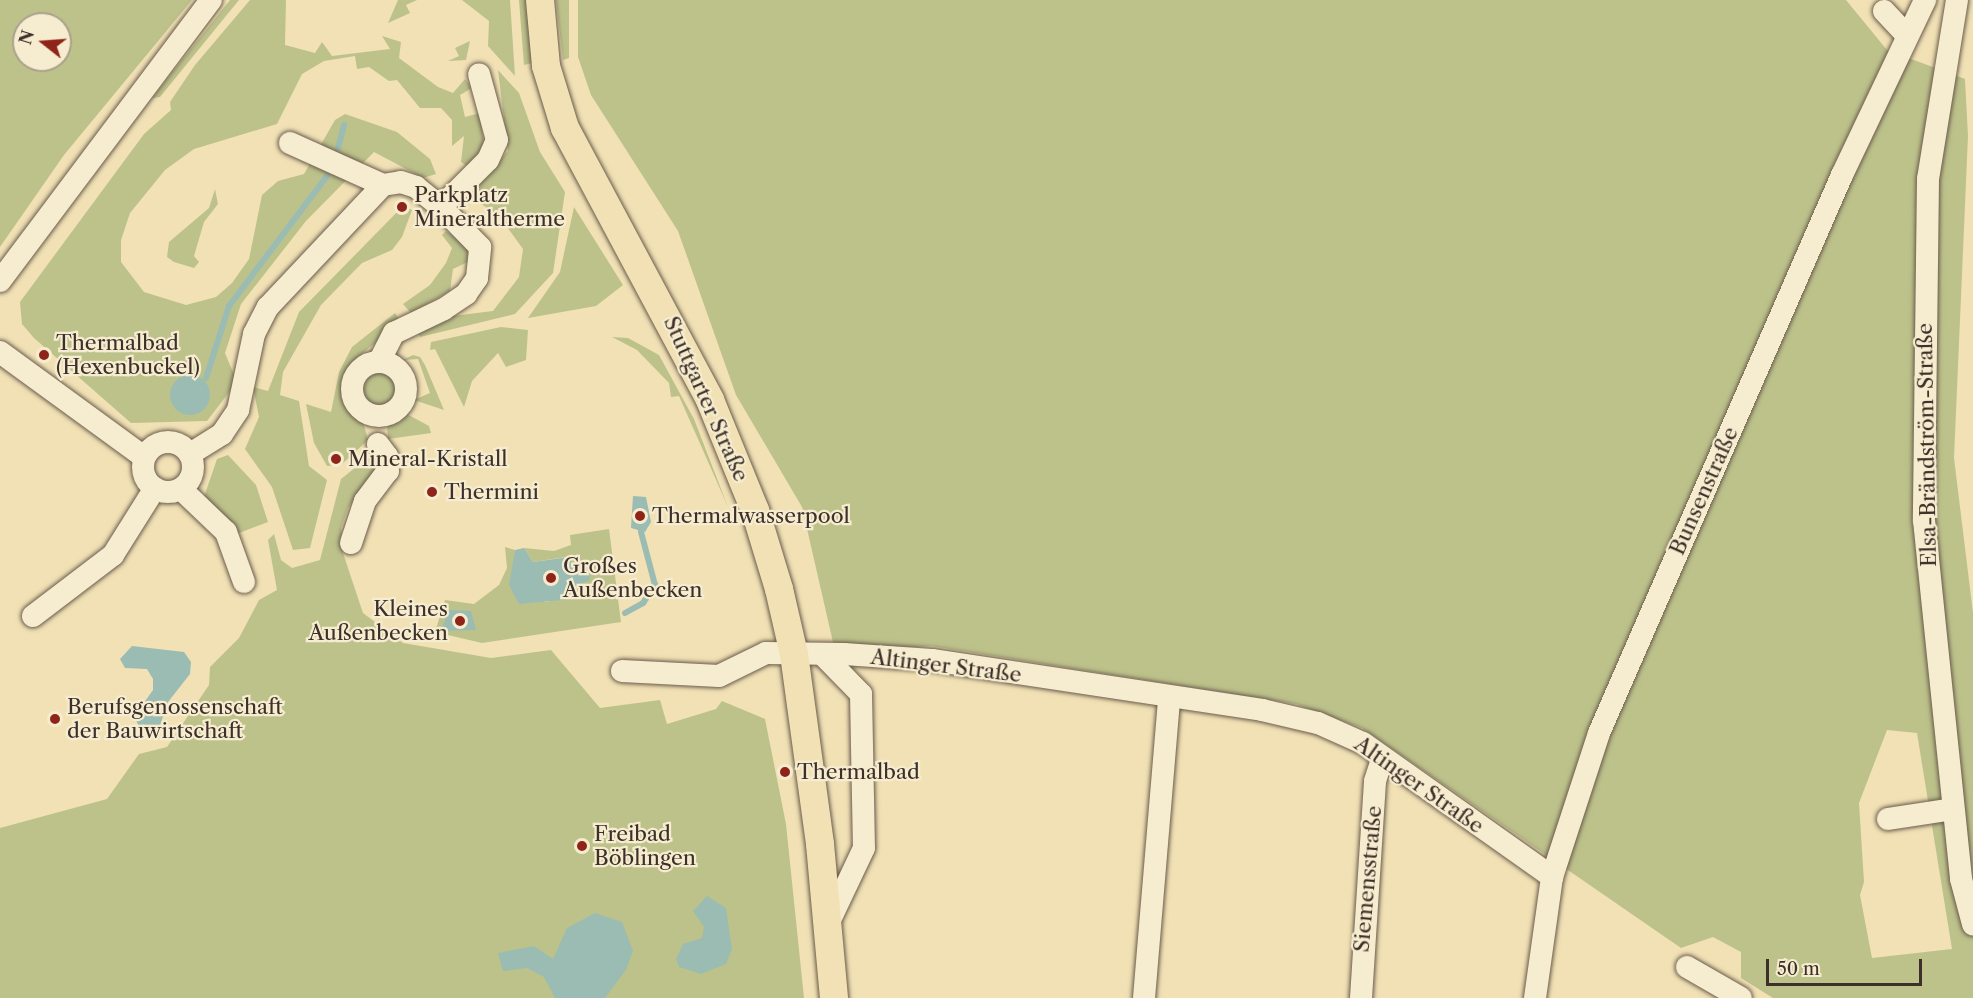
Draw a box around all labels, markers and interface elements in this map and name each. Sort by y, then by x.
north arrow [12,12,72,72]
text: N [15,28,38,47]
place label: Parkplatz Mineraltherme [414,182,565,232]
marker: Parkplatz Mineraltherme [395,200,409,214]
street label: Stuttgarter Straße [658,312,754,486]
street label: Elsa-Brändström-Straße [1912,323,1942,567]
place label: Thermalbad (Hexenbuckel) [56,330,200,380]
marker: Thermalbad (Hexenbuckel) [37,348,51,362]
street label: Bunsenstraße [1665,423,1743,559]
place label: Mineral-Kristall [348,446,508,472]
marker: Mineral-Kristall [329,452,343,466]
place label: Thermini [444,479,539,505]
marker: Thermini [425,485,439,499]
place label: Thermalwasserpool [652,503,850,529]
marker: Thermalwasserpool [633,509,647,523]
place label: Großes Außenbecken [563,553,702,603]
marker: Großes Außenbecken [544,571,558,585]
place label: Kleines Außenbecken [309,596,448,646]
marker: Kleines Außenbecken [453,614,467,628]
street label: Altinger Straße [869,644,1023,688]
place label: Berufsgenossenschaft der Bauwirtschaft [67,694,283,744]
marker: Berufsgenossenschaft der Bauwirtschaft [48,712,62,726]
street label: Altinger Straße [1349,731,1489,839]
place label: Thermalbad [797,759,920,785]
marker: Thermalbad [778,765,792,779]
street label: Siemensstraße [1349,805,1387,953]
place label: Freibad Böblingen [594,821,696,871]
marker: Freibad Böblingen [575,839,589,853]
scale bar [1769,947,1925,985]
text: 50 m [1777,958,1820,980]

